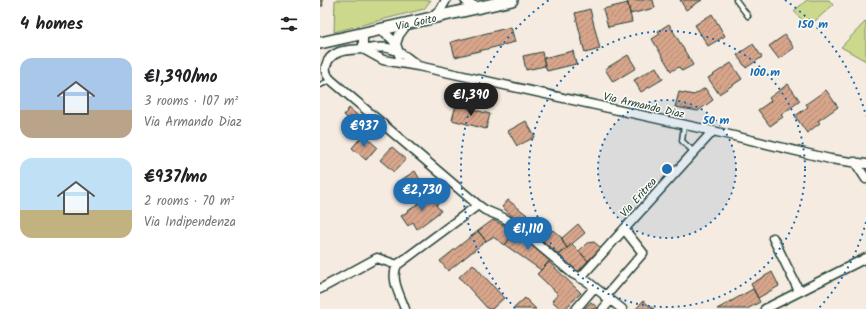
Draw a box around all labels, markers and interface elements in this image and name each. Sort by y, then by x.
street label: Via Goito [394,10,438,36]
text: 4 homes [20,11,83,38]
icon: filters [278,13,300,35]
text: 150 m [798,15,828,34]
text: 100 m [750,63,780,82]
text: €1,390/mo [144,64,217,91]
icon: home [52,74,100,122]
pin: €1,390 [438,83,504,117]
text: €1,390 [453,85,489,106]
street label: Via Armando Diaz [601,88,686,124]
text: 3 rooms · 107 m² [144,91,238,112]
text: 50 m [702,111,730,130]
text: Via Armando Diaz [144,112,242,133]
pin: €937 [340,114,388,148]
text: €937 [350,116,378,137]
centre of rings [660,162,674,176]
text: €937/mo [144,164,207,191]
icon: home [52,174,100,222]
street label: Via Eritrea [616,174,662,222]
pin: €2,730 [389,178,455,212]
text: €2,730 [402,180,442,201]
text: 2 rooms · 70 m² [144,191,234,212]
text: Via Indipendenza [144,212,236,233]
pin: €1,110 [495,217,561,251]
text: €1,110 [513,219,543,240]

